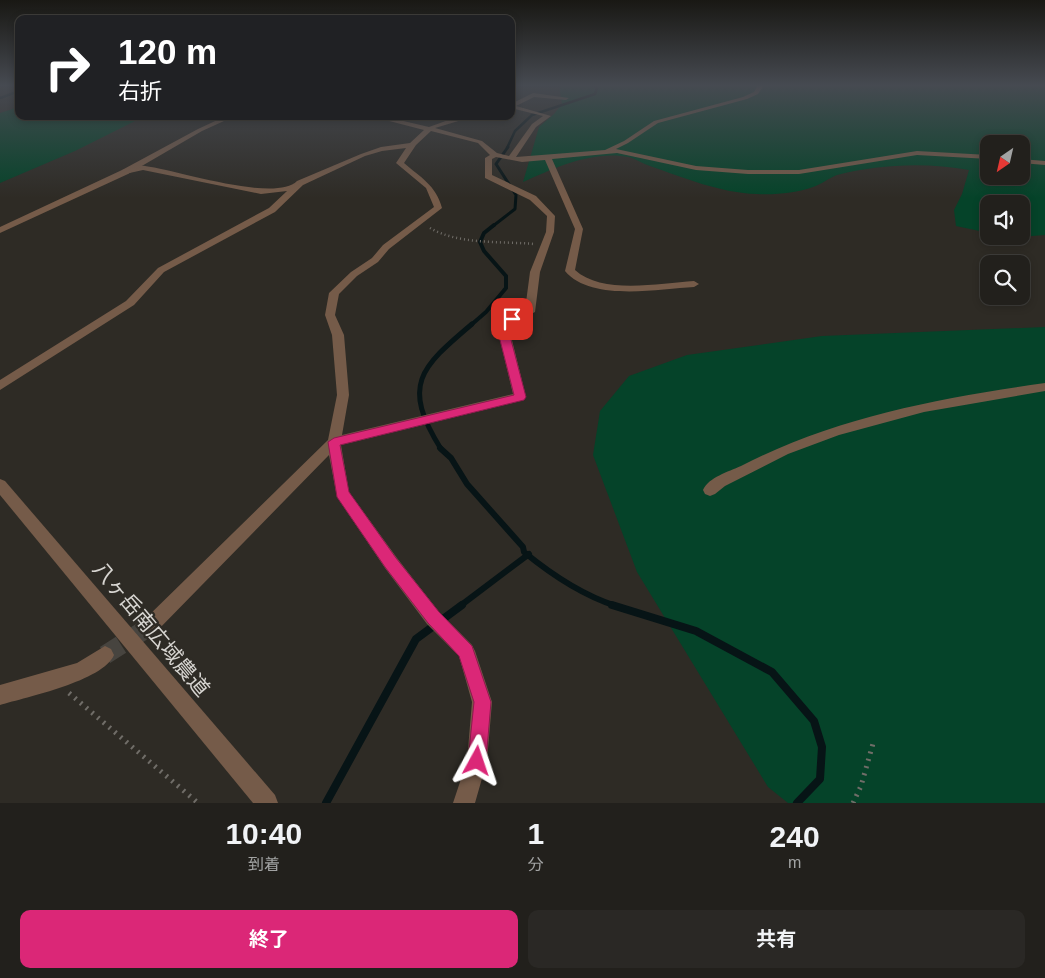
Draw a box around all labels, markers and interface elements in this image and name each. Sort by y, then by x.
text: 120 m [118,32,217,71]
icon: right [35,35,100,100]
text: 右折 [118,79,162,104]
north arrow [980,135,1030,185]
map controls [980,135,1030,305]
button: sound [980,195,1030,245]
button: search [980,255,1030,305]
pin [491,298,533,340]
icon: arrive [498,305,526,333]
street label: 八ヶ岳南広域農道 [89,557,214,700]
position arrow [450,734,502,786]
text: 10:40 [225,817,302,850]
text: 1 [527,817,544,850]
text: 240 [770,820,820,853]
text: m [788,854,801,871]
text: 到着 [248,856,280,873]
text: 分 [528,856,544,873]
button: 終了 [20,910,518,968]
button: 共有 [528,910,1025,968]

